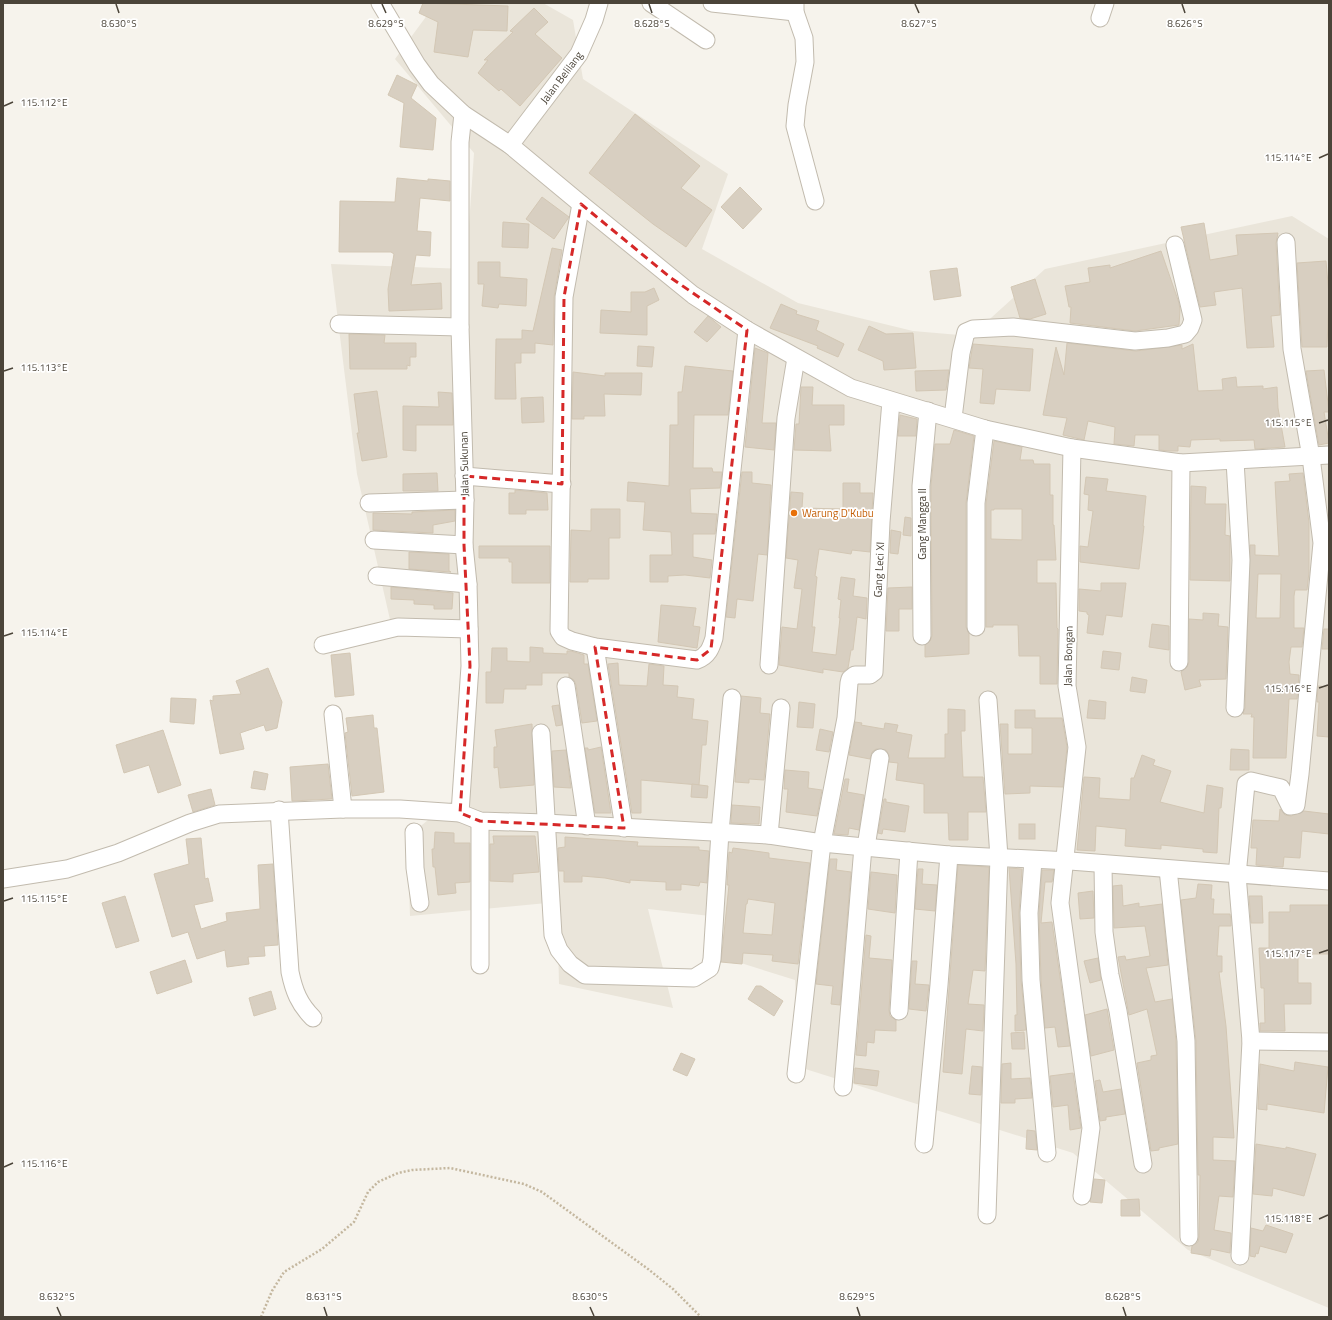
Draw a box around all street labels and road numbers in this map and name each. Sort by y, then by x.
street label: Jalan Belilang [536,47,587,107]
street label: Jalan Sukunan [455,431,473,497]
street label: Gang Mangga II [914,488,930,560]
street label: Gang Leci XI [869,541,888,598]
street label: Jalan Bongan [1059,625,1077,686]

